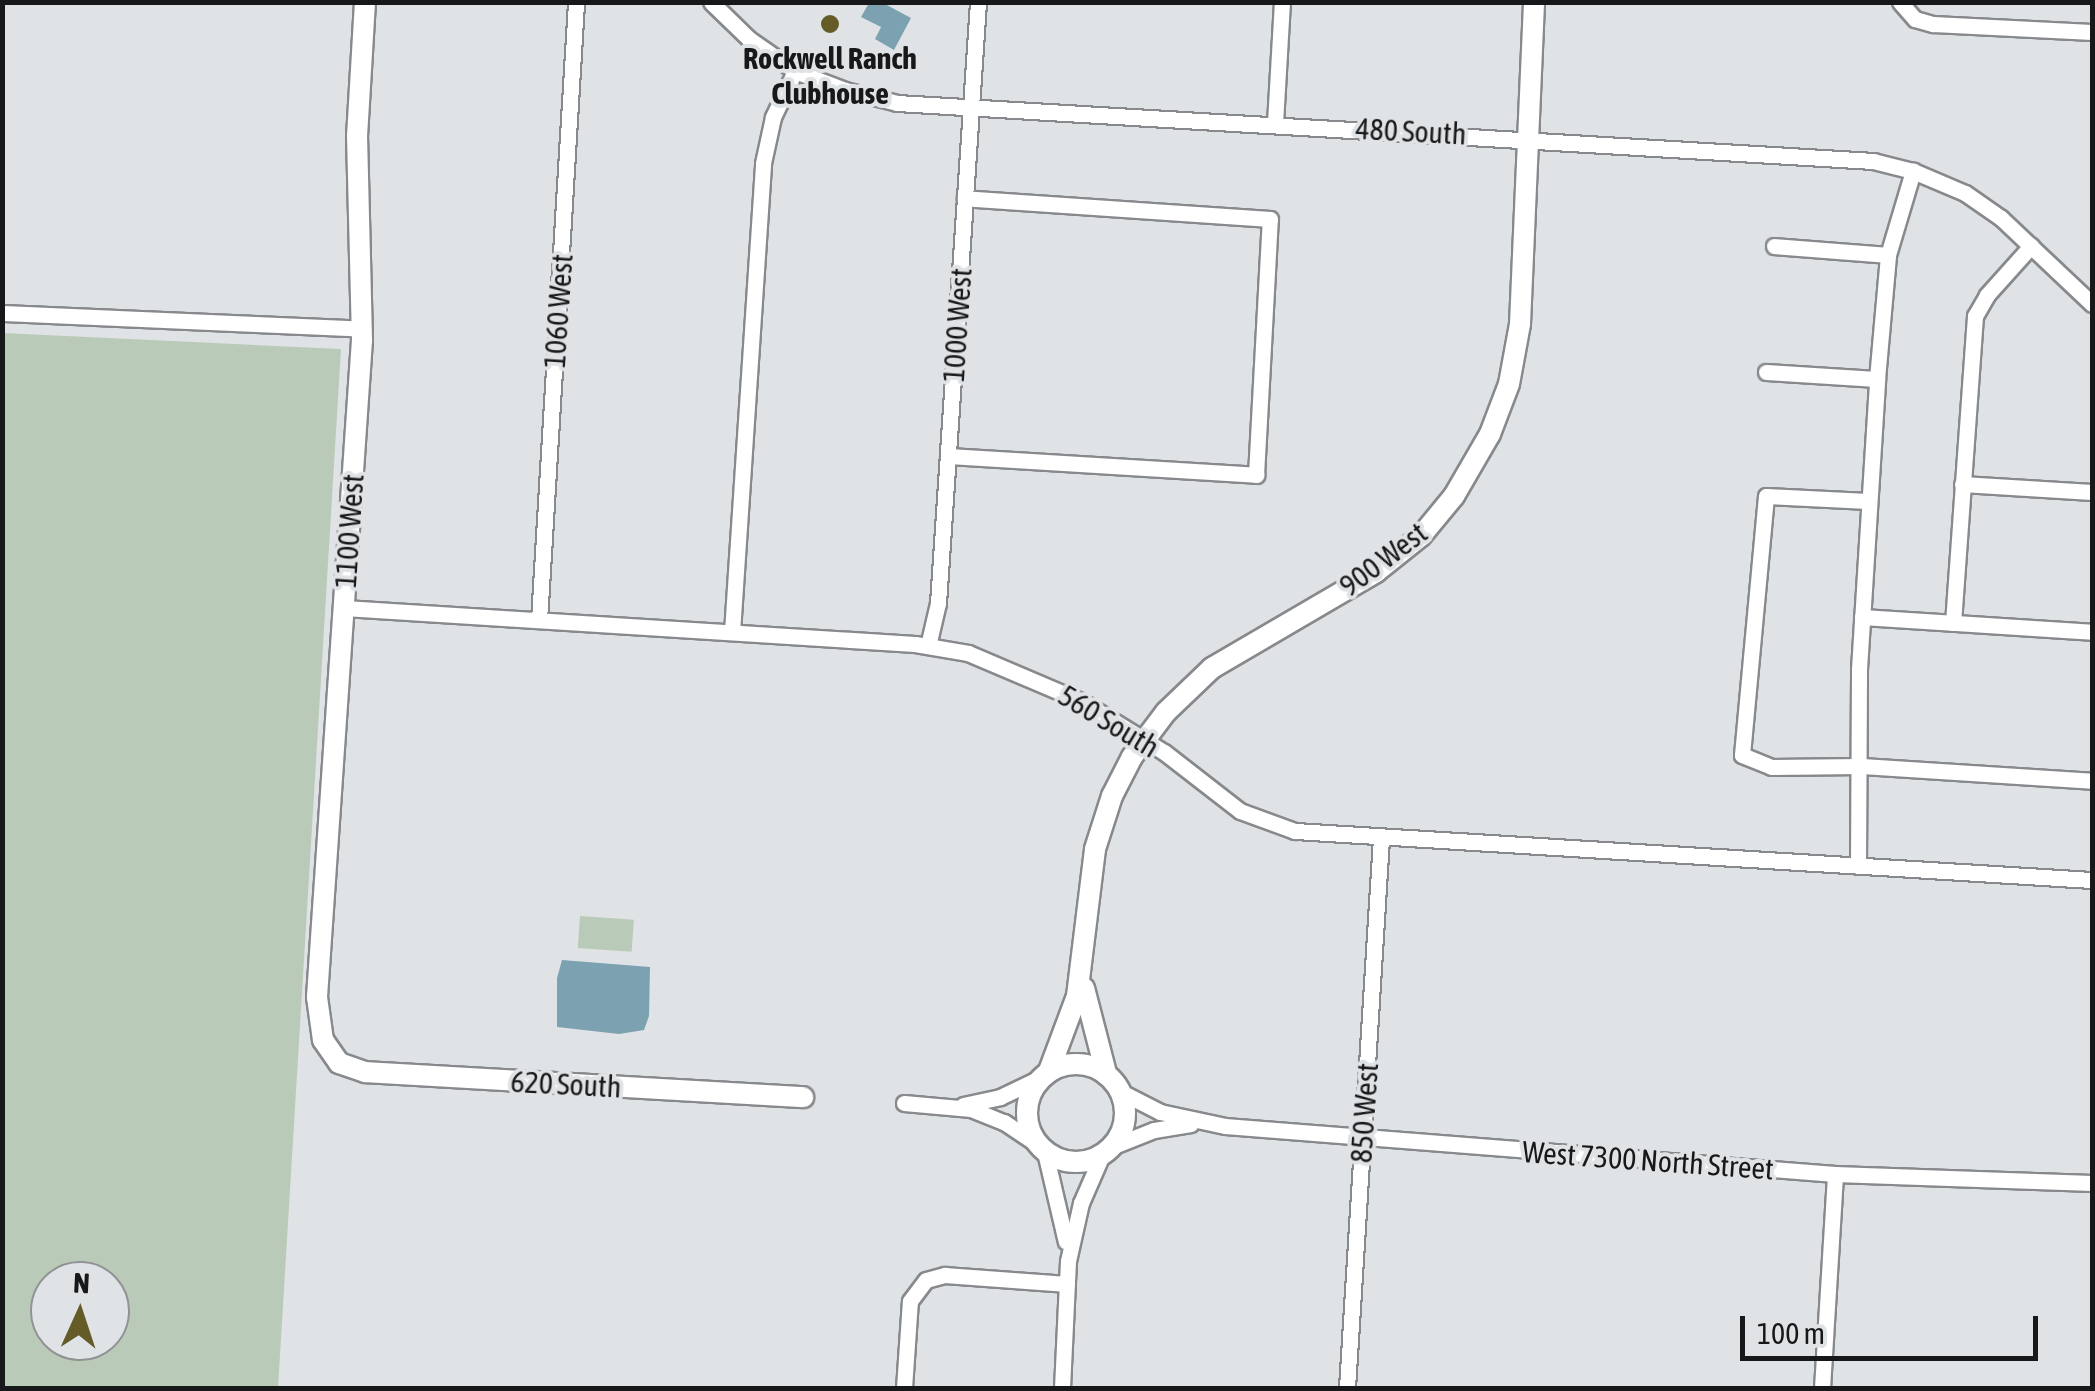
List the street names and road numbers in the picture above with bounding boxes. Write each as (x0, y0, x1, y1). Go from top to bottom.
street label: 480 South (1355, 110, 1467, 152)
street label: 1060 West (536, 253, 580, 369)
street label: 1000 West (935, 267, 979, 383)
street label: 1100 West (327, 473, 371, 589)
street label: 900 West (1332, 515, 1434, 603)
street label: 560 South (1052, 677, 1166, 765)
street label: 850 West (1343, 1062, 1385, 1164)
street label: 620 South (510, 1063, 622, 1105)
street label: West 7300 North Street (1521, 1133, 1775, 1187)

